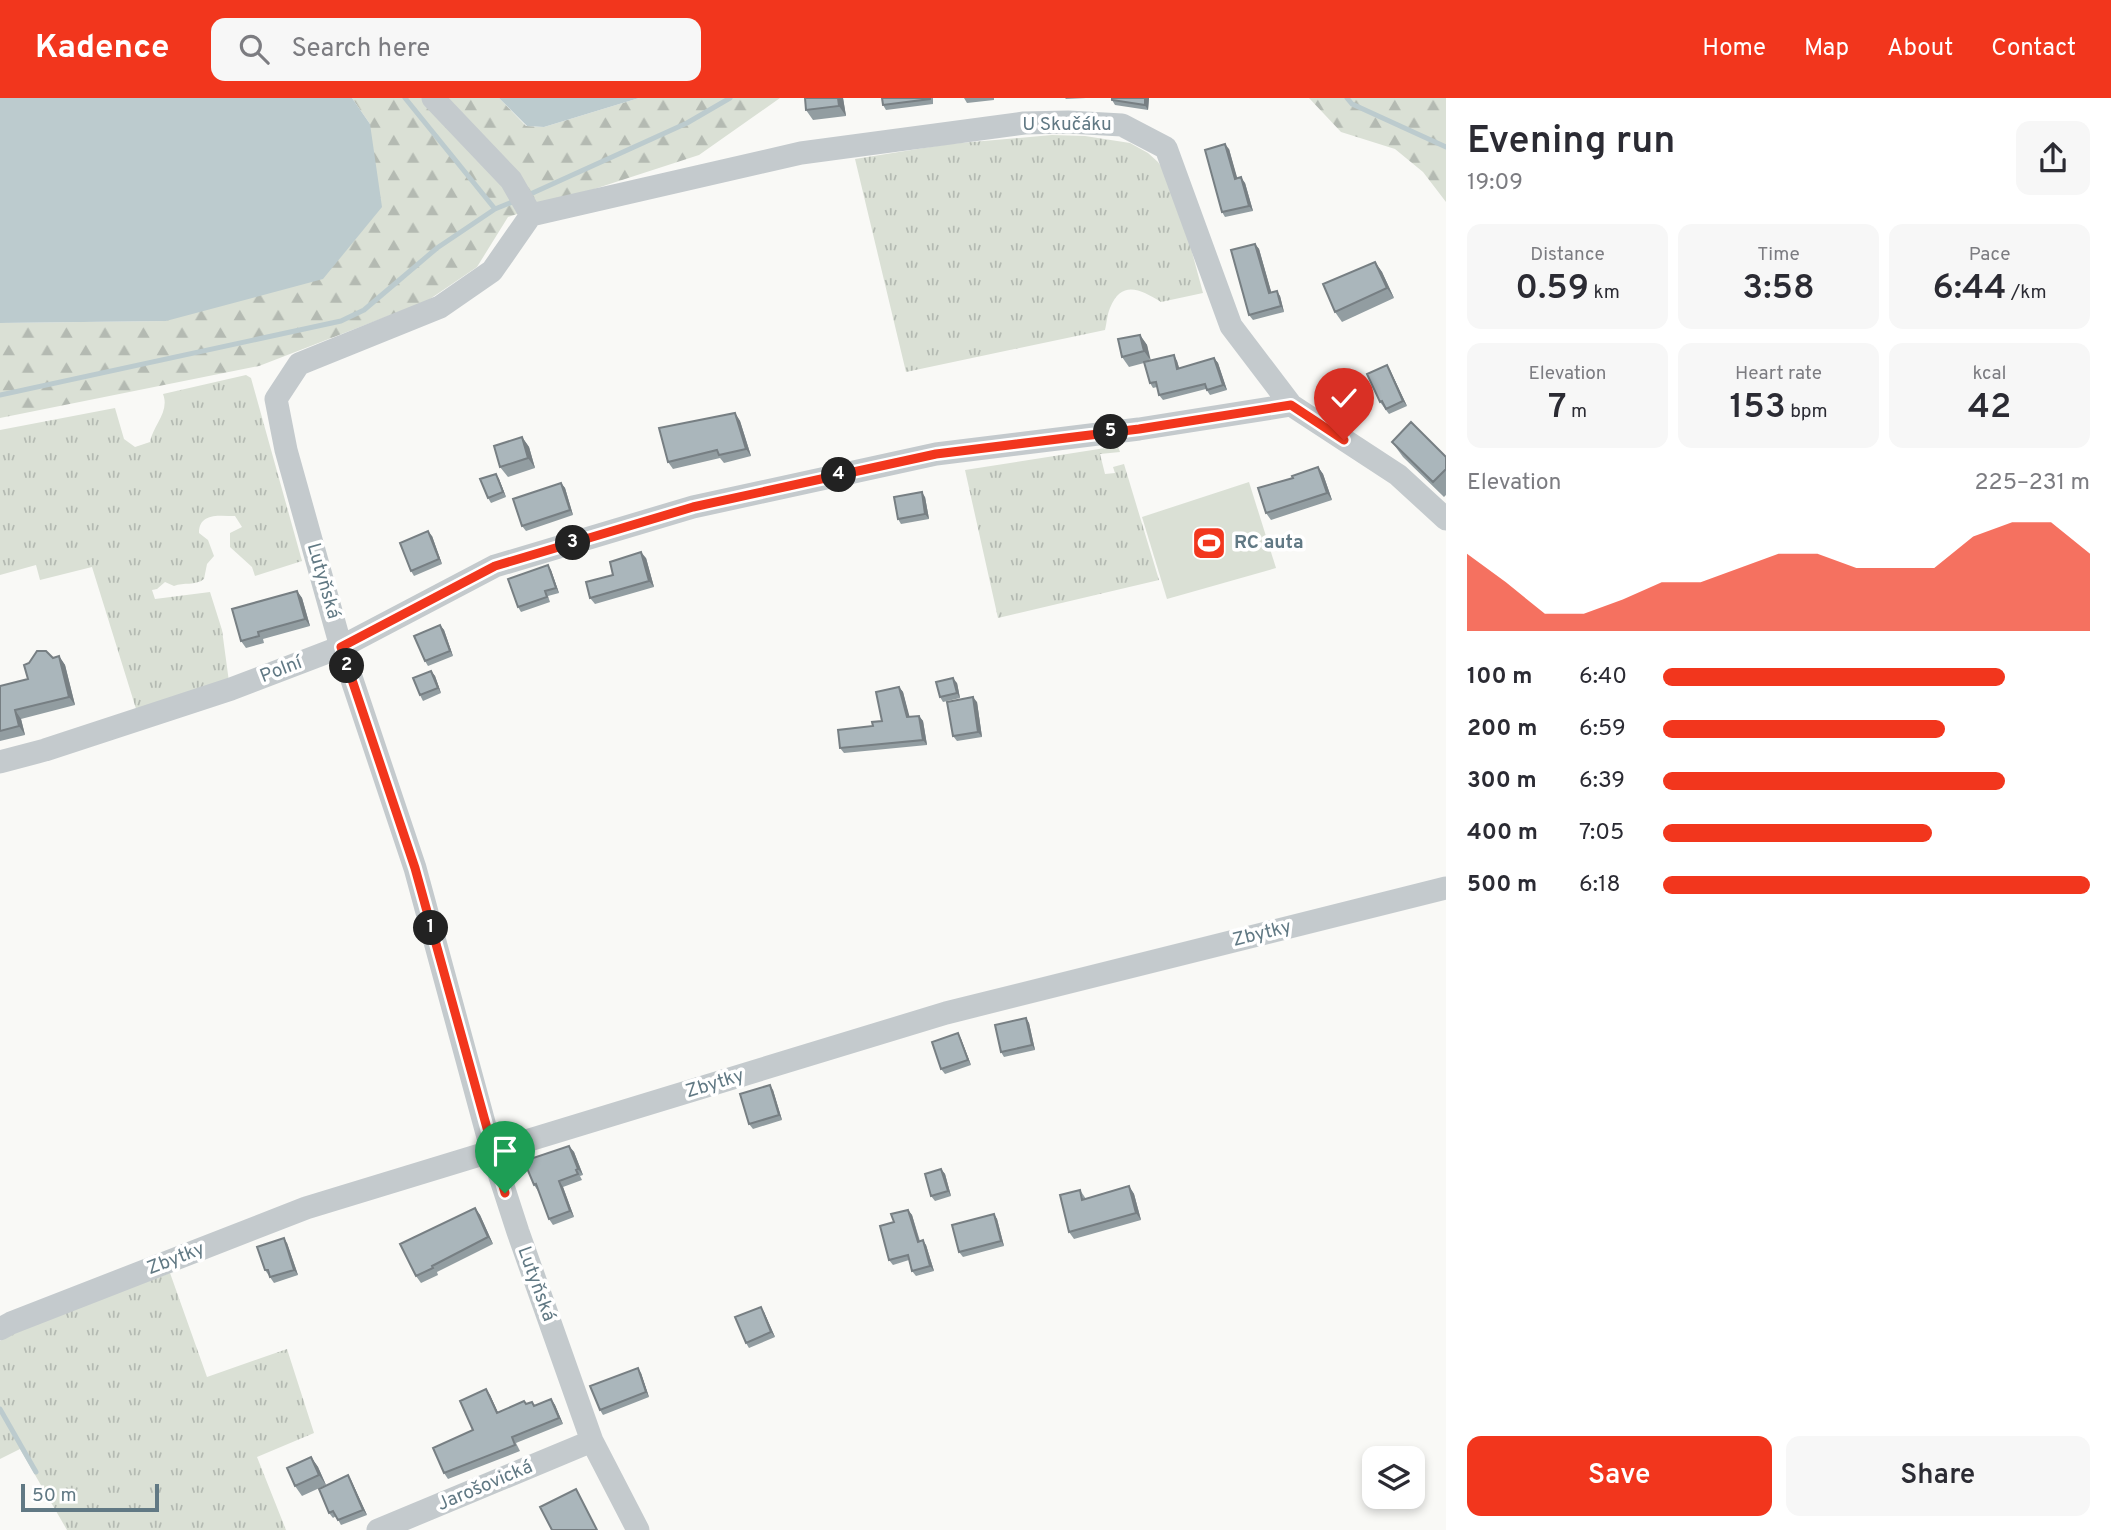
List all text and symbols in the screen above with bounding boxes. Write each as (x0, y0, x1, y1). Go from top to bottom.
search box (211, 18, 701, 81)
text: Kadence (35, 28, 169, 70)
icon: search (235, 30, 273, 68)
text: Search here (291, 33, 430, 66)
text: Home (1702, 34, 1766, 64)
text: Map (1804, 34, 1849, 64)
text: About (1887, 34, 1953, 64)
text: Contact (1991, 34, 2076, 64)
street label: U Skučáku (1022, 113, 1112, 137)
text: Evening run (1467, 118, 1675, 167)
button: share (2016, 121, 2090, 195)
text: 19:09 (1467, 169, 1523, 198)
text: Distance (1530, 243, 1605, 267)
text: Time (1757, 243, 1800, 267)
text: Pace (1969, 243, 2010, 267)
text: 0.59 (1515, 267, 1589, 311)
text: 3:58 (1742, 267, 1815, 311)
text: 6:44 (1933, 267, 2007, 311)
text: km (1589, 281, 1620, 305)
text: /km (2007, 281, 2046, 305)
text: Elevation (1528, 362, 1607, 386)
text: Heart rate (1735, 362, 1822, 386)
text: kcal (1973, 362, 2006, 386)
pin (1314, 368, 1374, 440)
icon: check (1325, 379, 1363, 417)
text: 7 (1548, 386, 1567, 430)
text: 153 (1730, 386, 1786, 430)
text: 42 (1968, 386, 2011, 430)
text: m (1567, 400, 1587, 424)
text: bpm (1786, 400, 1827, 424)
pin: 5 (1094, 414, 1128, 450)
text: 5 (1105, 419, 1116, 443)
pin: 4 (822, 458, 856, 492)
text: 4 (832, 462, 845, 486)
text: Elevation (1467, 469, 1562, 498)
text: 225–231 m (1974, 469, 2090, 498)
sports icon: RC auta (1190, 524, 1228, 562)
pin: 3 (556, 526, 590, 560)
text: 3 (567, 530, 578, 554)
place label: RC auta (1234, 531, 1303, 555)
street label: Lutyňská (301, 540, 345, 622)
pin: 2 (330, 648, 364, 684)
street label: Polní (257, 650, 307, 689)
text: 2 (341, 653, 352, 677)
text: 100 m (1467, 663, 1532, 692)
text: 6:40 (1579, 663, 1627, 692)
text: 200 m (1467, 715, 1537, 744)
text: 6:59 (1579, 715, 1626, 744)
text: 300 m (1467, 767, 1537, 796)
text: 6:39 (1579, 767, 1625, 796)
text: 400 m (1467, 819, 1538, 848)
text: 7:05 (1579, 819, 1624, 848)
text: 500 m (1467, 871, 1537, 900)
text: 6:18 (1579, 871, 1621, 900)
pin: 1 (414, 910, 448, 946)
text: 1 (427, 915, 434, 939)
street label: Zbytky (1230, 915, 1294, 953)
street label: Zbytky (683, 1064, 747, 1104)
pin (475, 1121, 535, 1193)
icon: arrive (486, 1132, 524, 1170)
street label: Zbytky (144, 1237, 208, 1281)
street label: Lutyňská (511, 1243, 561, 1325)
button: Save (1467, 1436, 1772, 1516)
button: Share (1786, 1436, 2090, 1516)
map controls (1362, 1446, 1425, 1509)
button: layers (1362, 1446, 1425, 1509)
street label: Jarošovická (434, 1455, 536, 1517)
scale bar (21, 1481, 159, 1513)
text: 50 m (32, 1484, 77, 1508)

